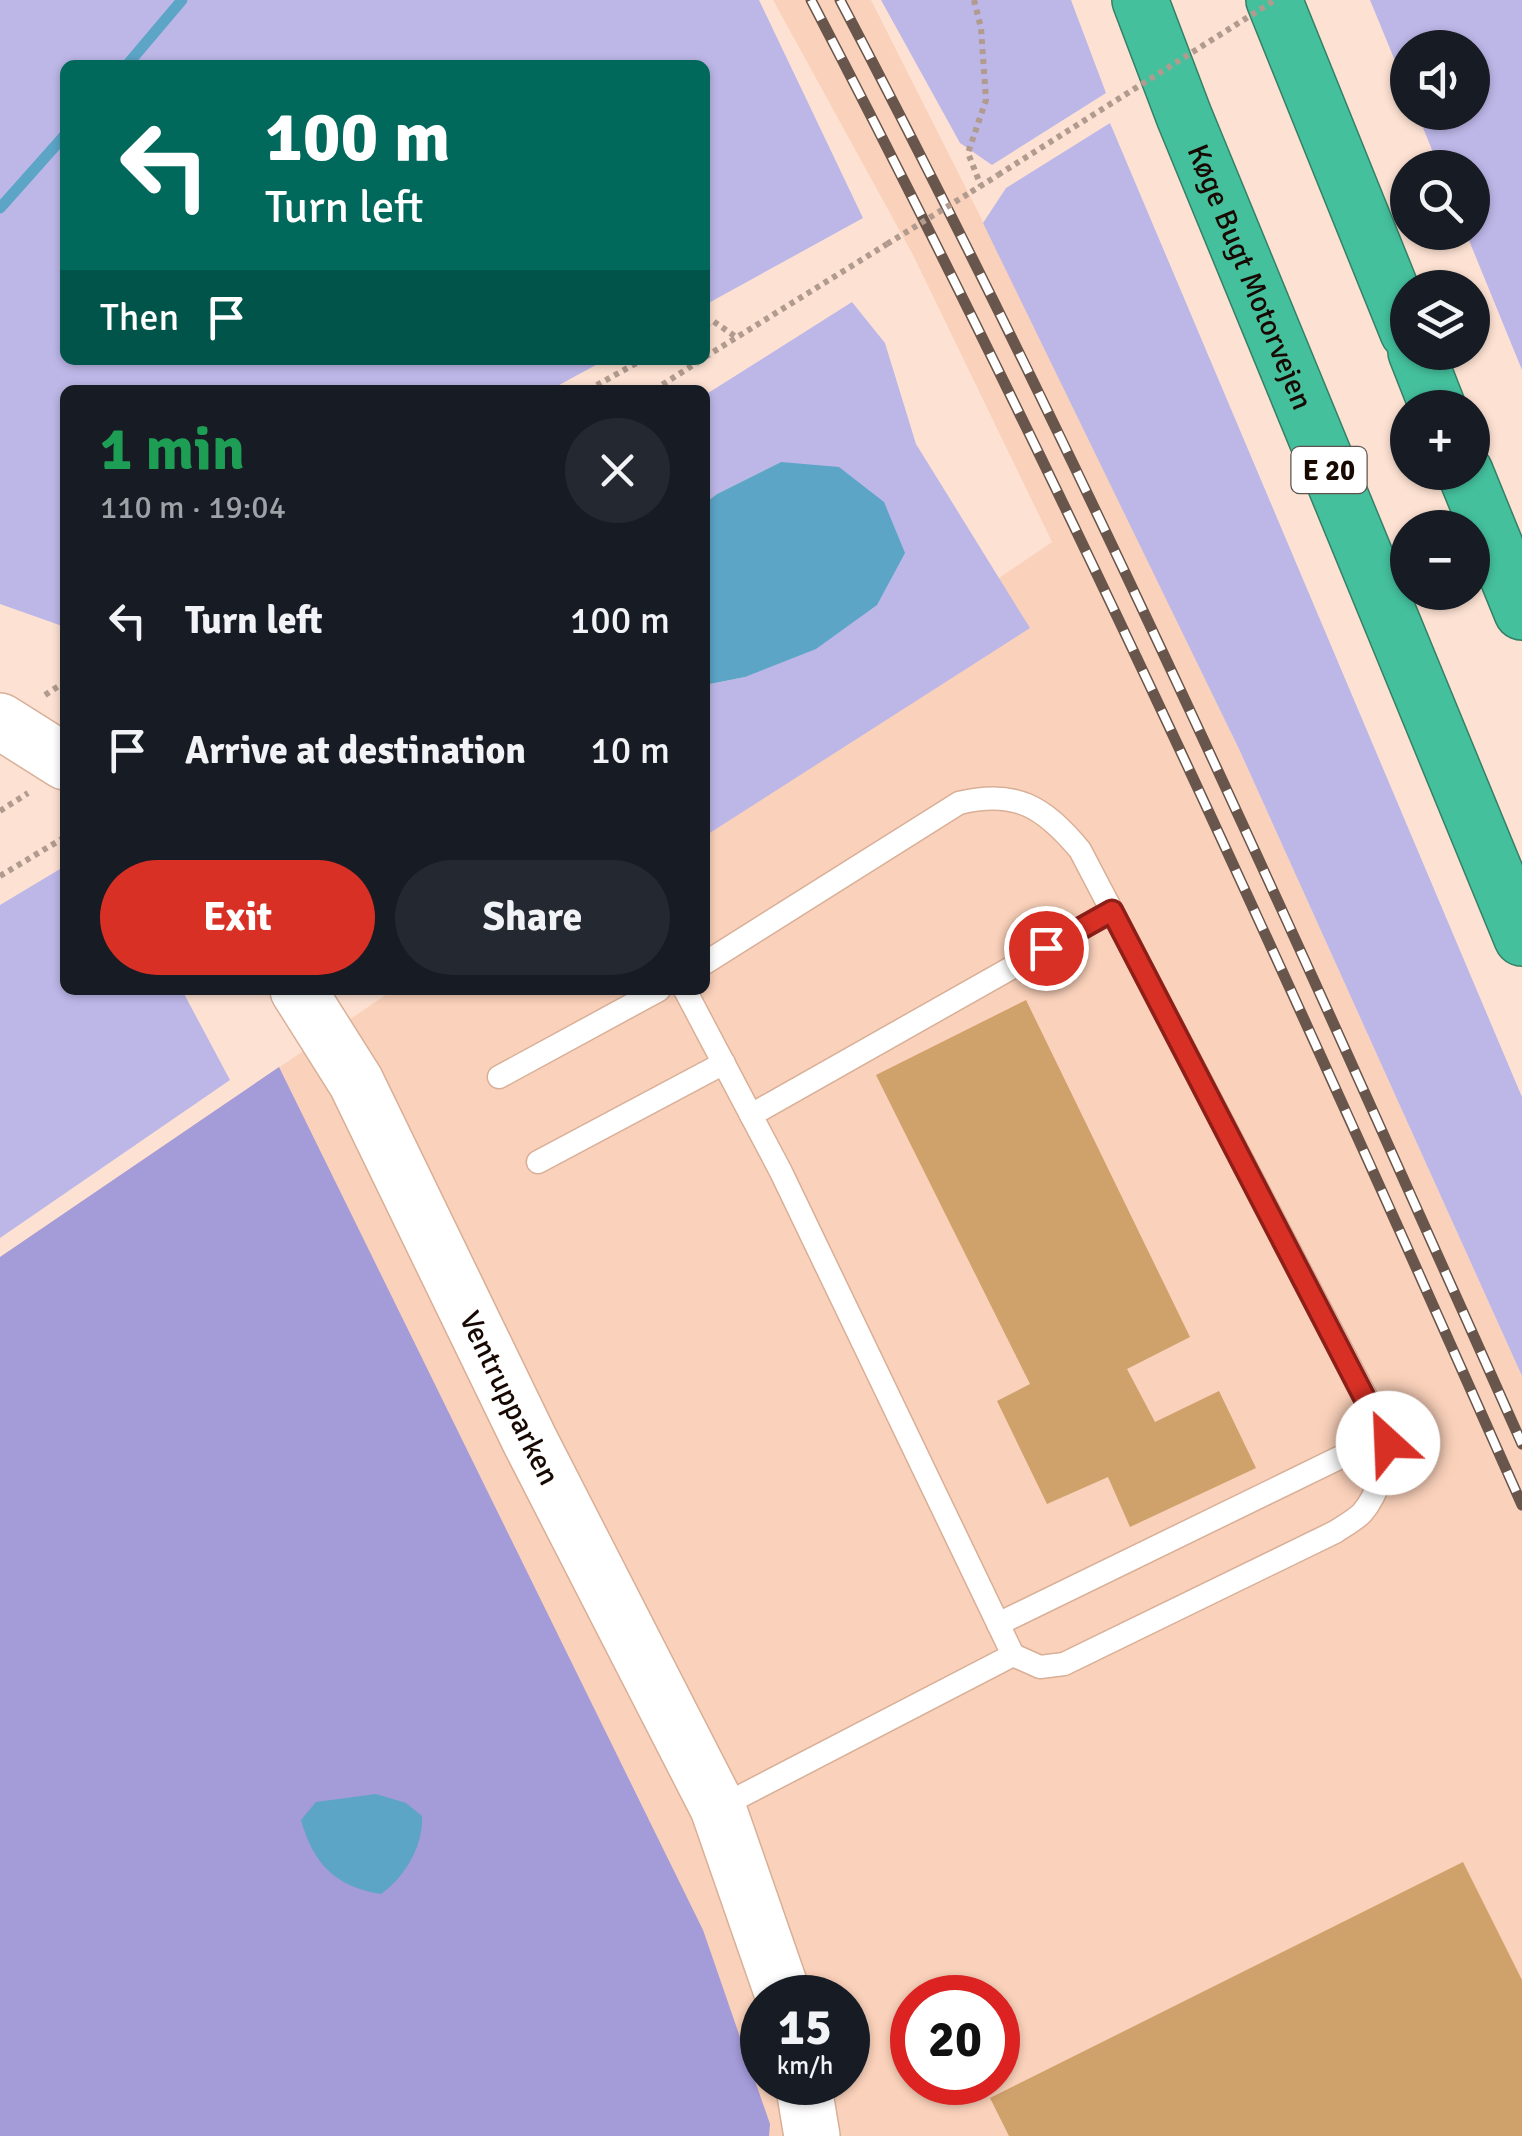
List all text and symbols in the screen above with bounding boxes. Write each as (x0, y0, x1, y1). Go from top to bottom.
map controls (1390, 30, 1490, 610)
button: sound (1390, 30, 1490, 130)
text: 100 m (265, 94, 450, 180)
icon: left (100, 100, 230, 230)
street label: Køge Bugt Motorvejen (1179, 139, 1321, 415)
button: search (1390, 150, 1490, 250)
text: Turn left (265, 180, 424, 235)
button: layers (1390, 270, 1490, 370)
icon: arrive (199, 290, 254, 345)
text: Then (100, 294, 179, 341)
button: + (1390, 390, 1490, 490)
text: 1 min (100, 413, 245, 487)
button: close (565, 418, 670, 523)
road number: E 20 (1292, 447, 1366, 493)
text: 110 m · 19:04 (100, 488, 286, 527)
button: − (1390, 510, 1490, 610)
icon: left (100, 593, 155, 648)
text: Turn left (185, 597, 323, 644)
text: 100 m (570, 597, 670, 644)
icon: arrive (100, 723, 155, 778)
text: Arrive at destination (185, 727, 526, 774)
text: 10 m (590, 727, 670, 774)
button: Exit (100, 860, 375, 975)
button: Share (395, 860, 670, 975)
pin (1004, 906, 1089, 991)
icon: arrive (1019, 921, 1074, 976)
street label: Ventrupparken (451, 1305, 567, 1491)
position arrow (1336, 1391, 1440, 1495)
speed limit sign: 20 (890, 1975, 1020, 2105)
text: 15 (778, 1997, 832, 2059)
text: km/h (777, 2050, 833, 2081)

